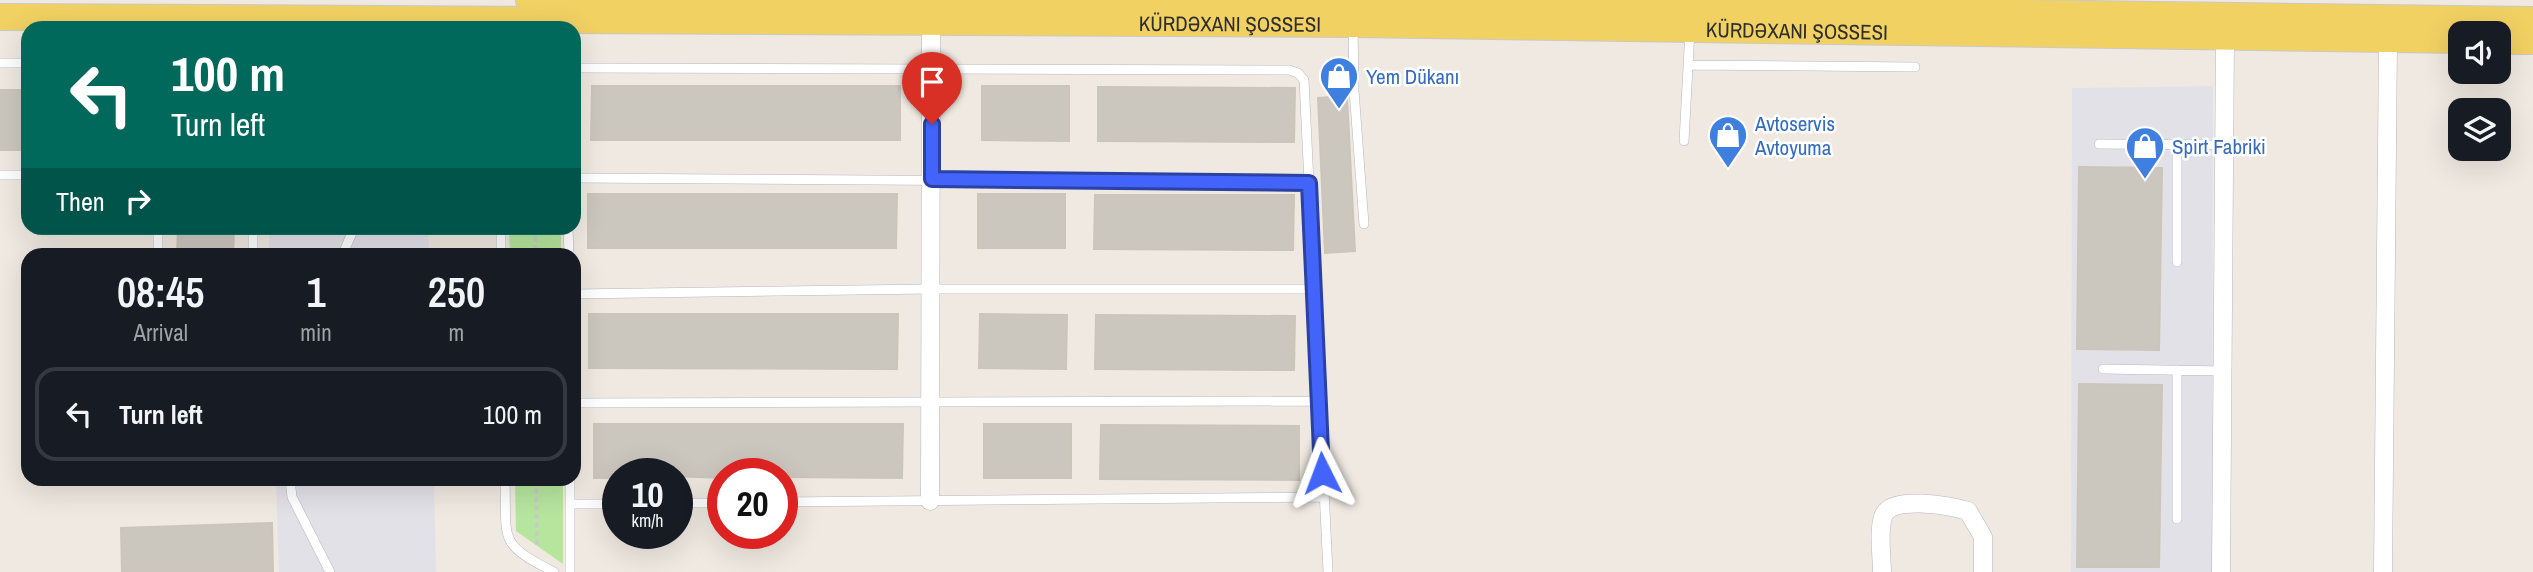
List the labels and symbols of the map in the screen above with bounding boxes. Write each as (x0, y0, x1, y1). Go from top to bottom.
street label: KÜRDƏXANI ŞOSSESI (1139, 8, 1321, 38)
street label: KÜRDƏXANI ŞOSSESI (1706, 15, 1888, 46)
pin (902, 52, 962, 124)
shop icon: Yem Dükanı (1318, 55, 1360, 110)
place label: Yem Dükanı (1366, 62, 1459, 91)
place label: Avtoservis Avtoyuma (1754, 109, 1835, 162)
shop icon: Avtoservis Avtoyuma (1707, 114, 1749, 169)
shop icon: Spirt Fabriki (2124, 125, 2166, 180)
place label: Spirt Fabriki (2172, 132, 2266, 161)
position arrow (1285, 436, 1359, 510)
speed limit sign: 20 (707, 458, 798, 549)

